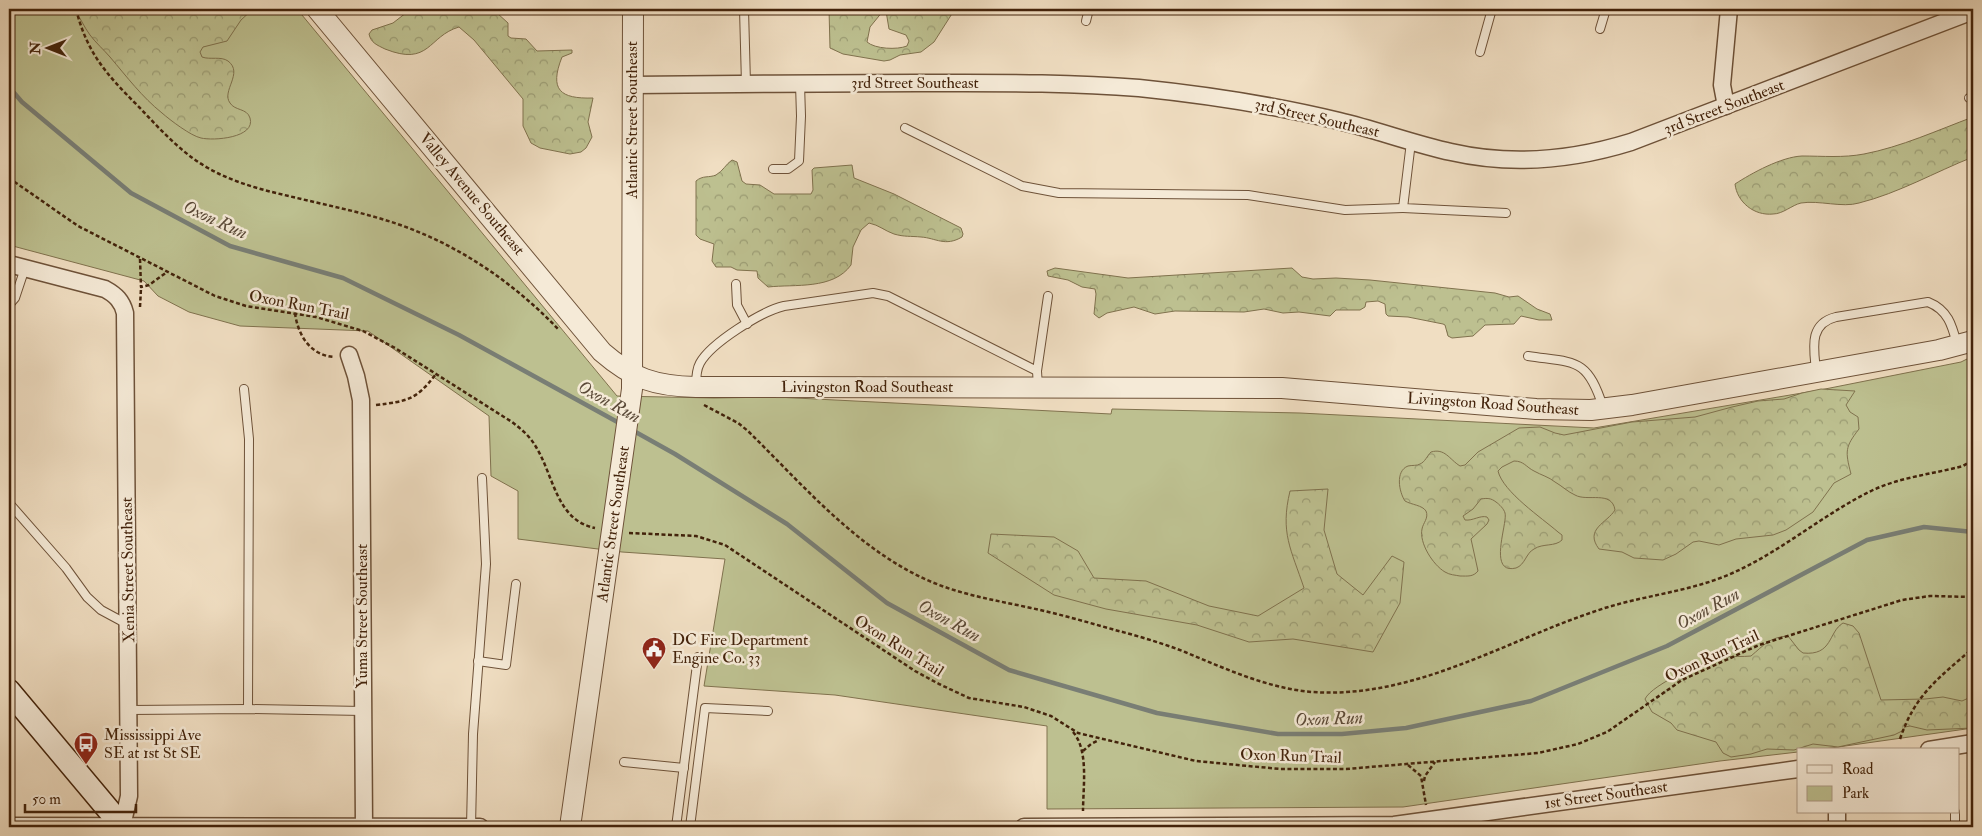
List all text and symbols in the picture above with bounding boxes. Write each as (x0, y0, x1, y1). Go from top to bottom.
north arrow (22, 22, 72, 72)
text: N (27, 41, 44, 55)
street label: Atlantic Street Southeast (622, 41, 642, 200)
street label: 3rd Street Southeast (851, 73, 979, 93)
street label: 3rd Street Southeast (1661, 75, 1787, 139)
street label: 3rd Street Southeast (1253, 94, 1381, 142)
street label: Valley Avenue Southeast (415, 129, 529, 259)
water label: Oxon Run (179, 195, 251, 245)
street label: Oxon Run Trail (247, 285, 351, 325)
water label: Oxon Run (574, 375, 644, 429)
street label: Livingston Road Southeast (781, 377, 953, 397)
street label: Livingston Road Southeast (1406, 388, 1580, 420)
street label: Atlantic Street Southeast (592, 445, 634, 604)
street label: Xenia Street Southeast (117, 497, 139, 643)
street label: Yuma Street Southeast (352, 544, 372, 688)
water label: Oxon Run (1672, 583, 1744, 635)
water label: Oxon Run (914, 594, 984, 648)
street label: Oxon Run Trail (851, 611, 947, 681)
street label: Oxon Run Trail (1662, 625, 1762, 687)
place label: DC Fire Department Engine Co. 33 (672, 630, 808, 668)
public building icon: DC Fire Department Engine Co. 33 (641, 636, 667, 670)
water label: Oxon Run (1294, 706, 1364, 732)
place label: Mississippi Ave SE at 1st St SE (104, 725, 201, 763)
bus stop icon: Mississippi Ave SE at 1st St SE (73, 731, 99, 765)
street label: Oxon Run Trail (1240, 744, 1342, 768)
legend (1797, 748, 1960, 814)
text: Road (1842, 760, 1874, 779)
street label: 1st Street Southeast (1543, 776, 1669, 814)
scale bar (25, 781, 136, 813)
text: Park (1842, 784, 1869, 803)
text: 50 m (32, 790, 61, 809)

